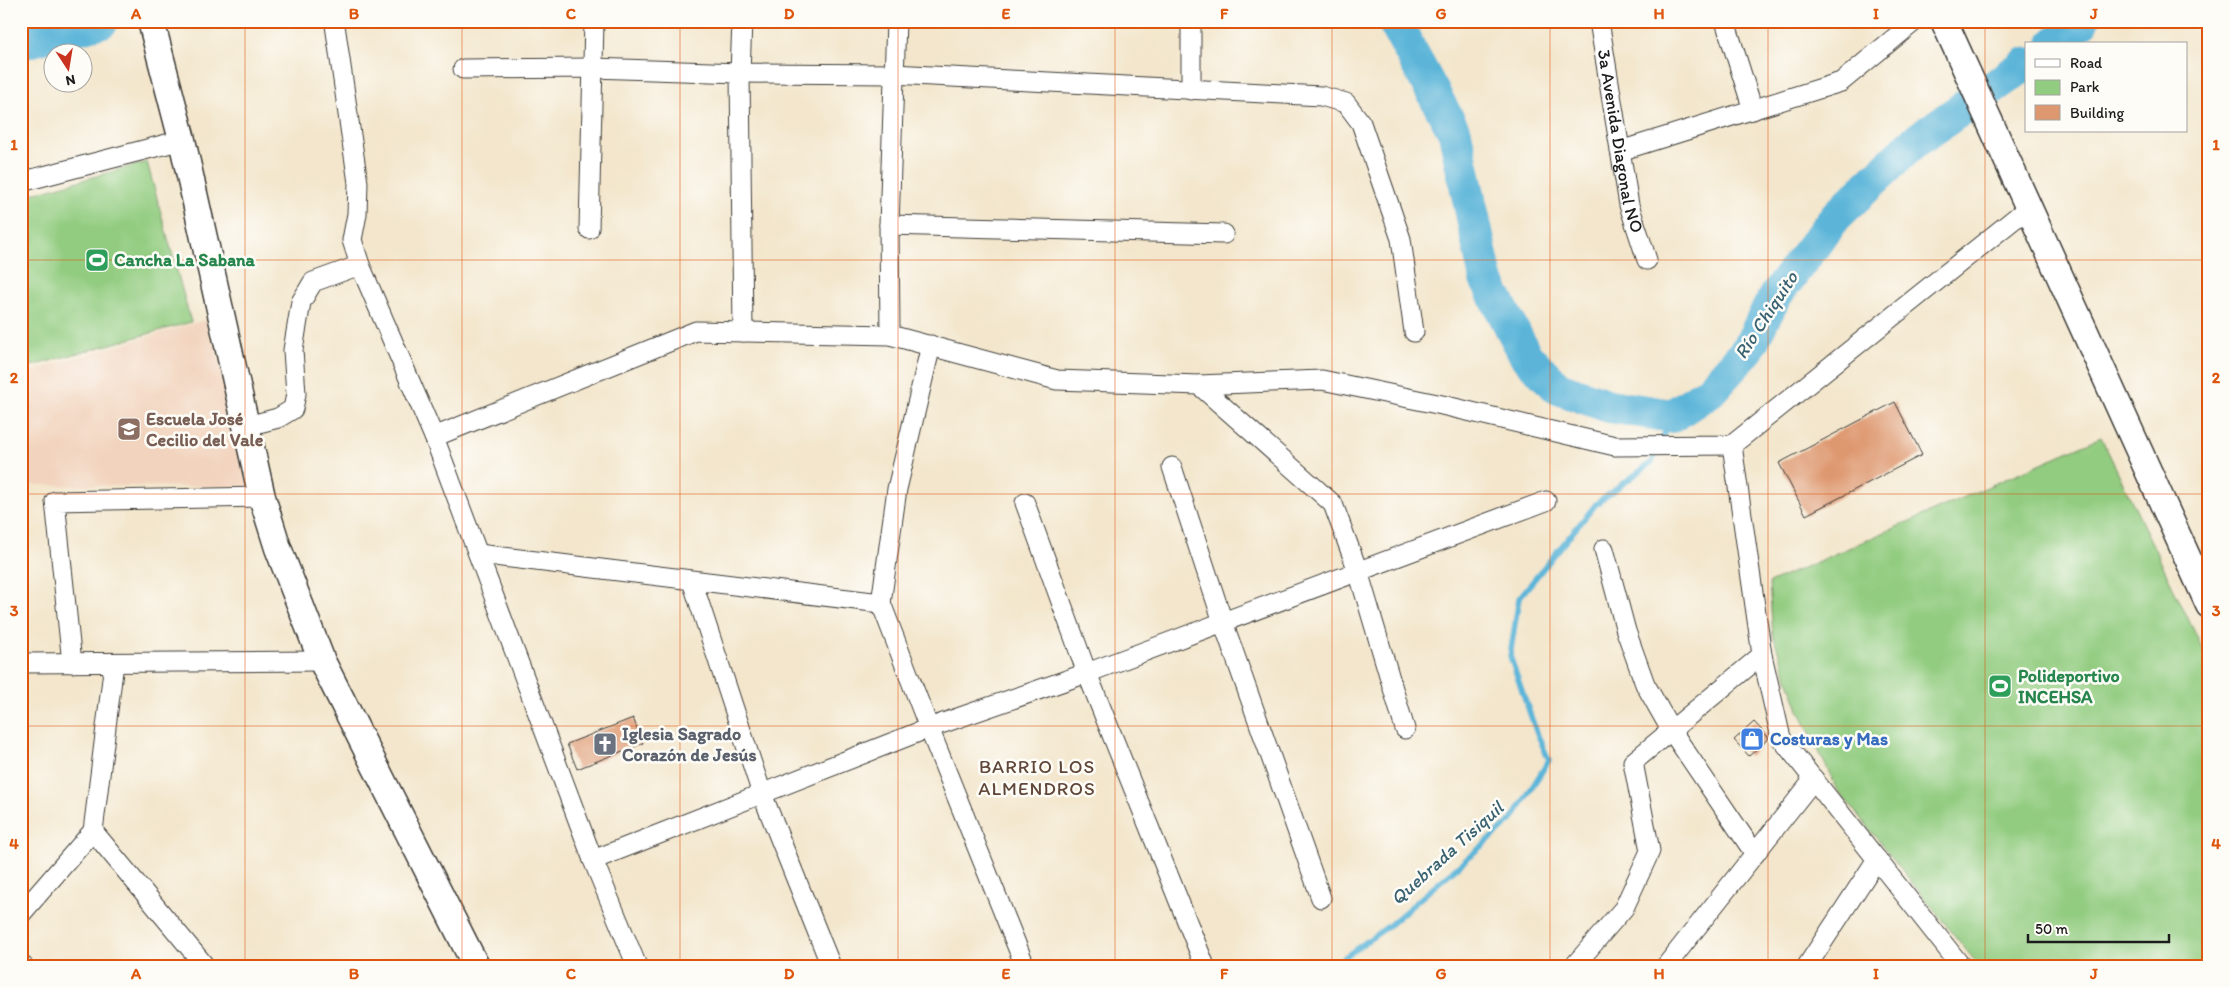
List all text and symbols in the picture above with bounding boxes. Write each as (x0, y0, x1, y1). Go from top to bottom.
text: A (130, 4, 142, 23)
text: B (349, 4, 360, 23)
text: C (566, 4, 577, 23)
text: D (784, 4, 795, 23)
text: E (1002, 4, 1011, 23)
text: F (1220, 4, 1229, 23)
text: G (1435, 4, 1447, 23)
text: H (1653, 4, 1665, 23)
text: I (1873, 4, 1879, 23)
text: J (2089, 4, 2098, 23)
north arrow (42, 42, 92, 92)
legend (2025, 42, 2188, 132)
street label: 3a Avenida Diagonal NO (1593, 48, 1648, 236)
text: Road (2070, 54, 2103, 72)
text: N (64, 71, 77, 90)
text: Park (2070, 78, 2100, 96)
text: Building (2070, 104, 2124, 122)
text: 1 (10, 135, 18, 154)
text: 1 (2212, 135, 2220, 154)
sports icon: Cancha La Sabana (84, 247, 110, 273)
place label: Cancha La Sabana (114, 249, 256, 271)
water label: Río Chiquito (1729, 266, 1803, 363)
text: 2 (10, 368, 19, 387)
text: 2 (2212, 368, 2221, 387)
place label: Escuela José Cecilio del Vale (146, 408, 264, 451)
school or university icon: Escuela José Cecilio del Vale (116, 416, 142, 442)
text: 3 (10, 601, 19, 620)
text: 3 (2212, 601, 2221, 620)
place label: Polideportivo INCEHSA (2018, 665, 2120, 708)
sports icon: Polideportivo INCEHSA (1987, 673, 2013, 699)
place label: Iglesia Sagrado Corazón de Jesús (622, 723, 757, 766)
shop icon: Costuras y Mas (1739, 726, 1765, 752)
place label: Costuras y Mas (1770, 728, 1888, 750)
church icon: Iglesia Sagrado Corazón de Jesús (592, 731, 618, 757)
district label: BARRIO LOS ALMENDROS (978, 755, 1096, 800)
water label: Quebrada Tisiquil (1386, 795, 1509, 910)
text: 4 (9, 834, 19, 853)
text: 4 (2211, 834, 2221, 853)
scale bar (2028, 912, 2169, 944)
text: 50 m (2035, 920, 2068, 938)
text: A (130, 964, 142, 983)
text: B (349, 964, 360, 983)
text: C (566, 964, 577, 983)
text: D (784, 964, 795, 983)
text: E (1002, 964, 1011, 983)
text: F (1220, 964, 1229, 983)
text: G (1435, 964, 1447, 983)
text: H (1653, 964, 1665, 983)
text: I (1873, 964, 1879, 983)
text: J (2089, 964, 2098, 983)

